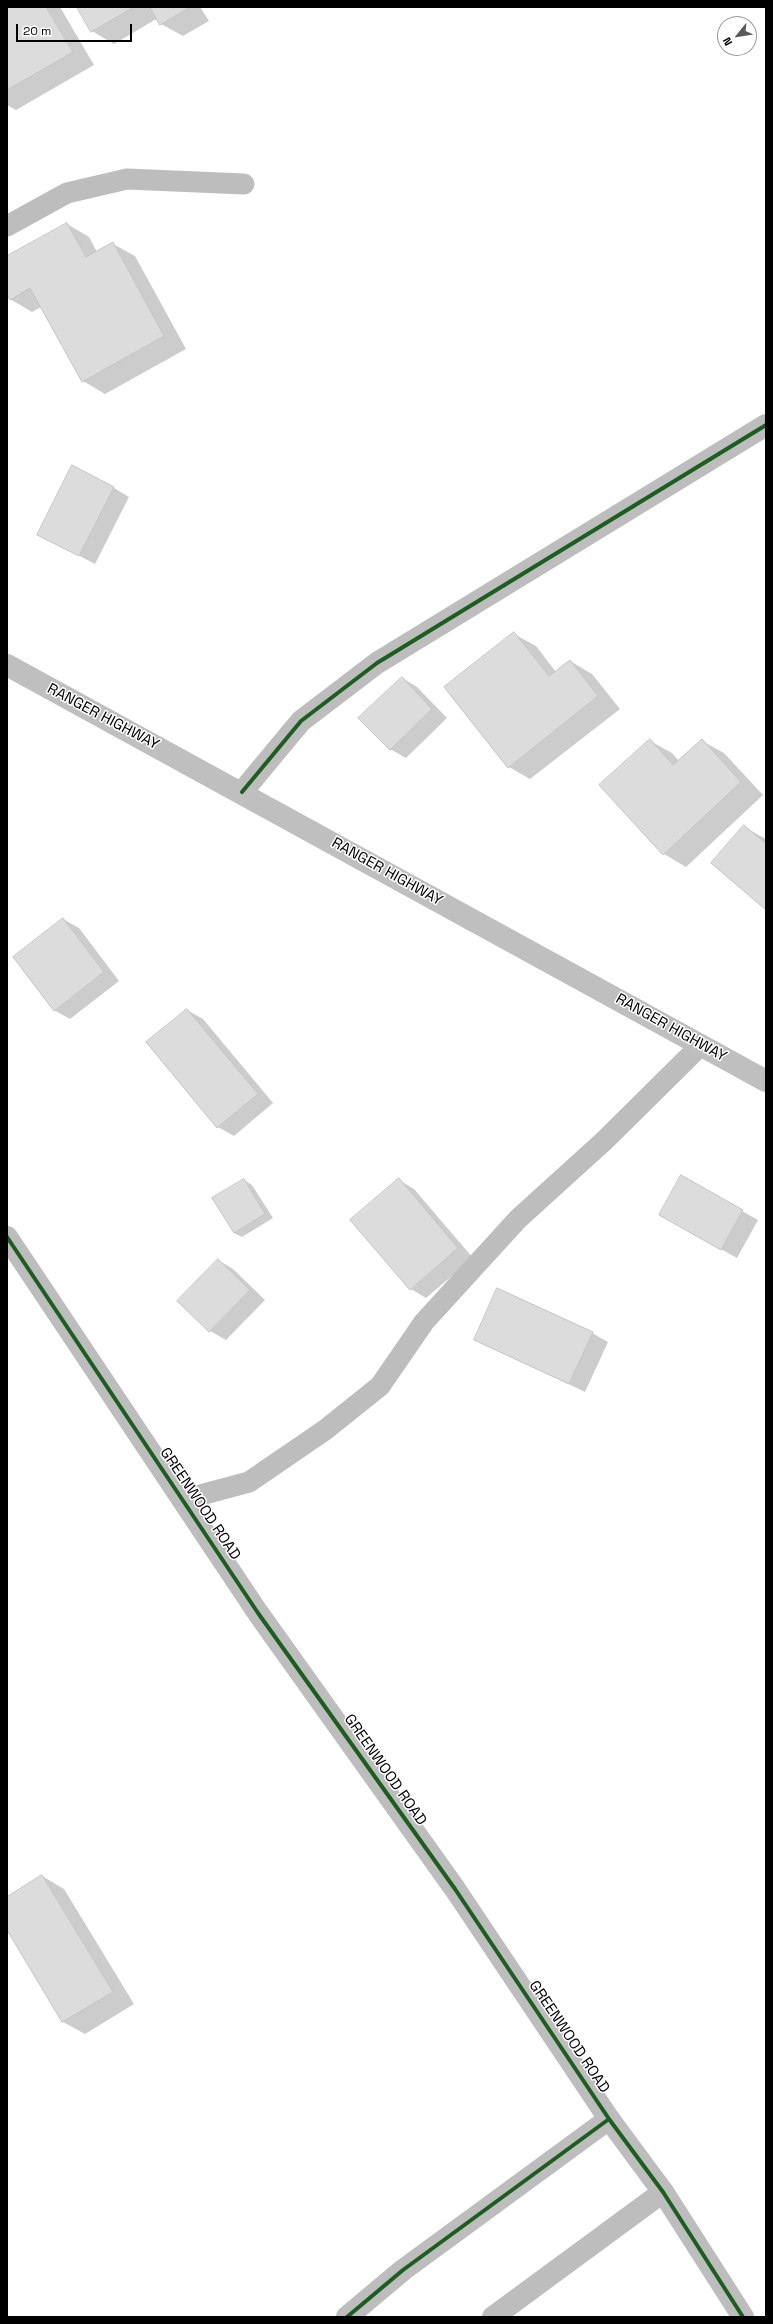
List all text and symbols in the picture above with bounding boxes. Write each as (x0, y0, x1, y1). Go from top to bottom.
scale bar (18, 16, 134, 42)
north arrow (717, 16, 757, 56)
text: 20 m (23, 23, 51, 39)
text: N (720, 35, 735, 48)
street label: RANGER HIGHWAY (44, 680, 162, 754)
street label: RANGER HIGHWAY (328, 834, 446, 910)
street label: RANGER HIGHWAY (612, 990, 730, 1066)
street label: GREENWOOD ROAD (156, 1444, 244, 1564)
street label: GREENWOOD ROAD (340, 1711, 430, 1829)
street label: GREENWOOD ROAD (525, 1977, 613, 2097)

